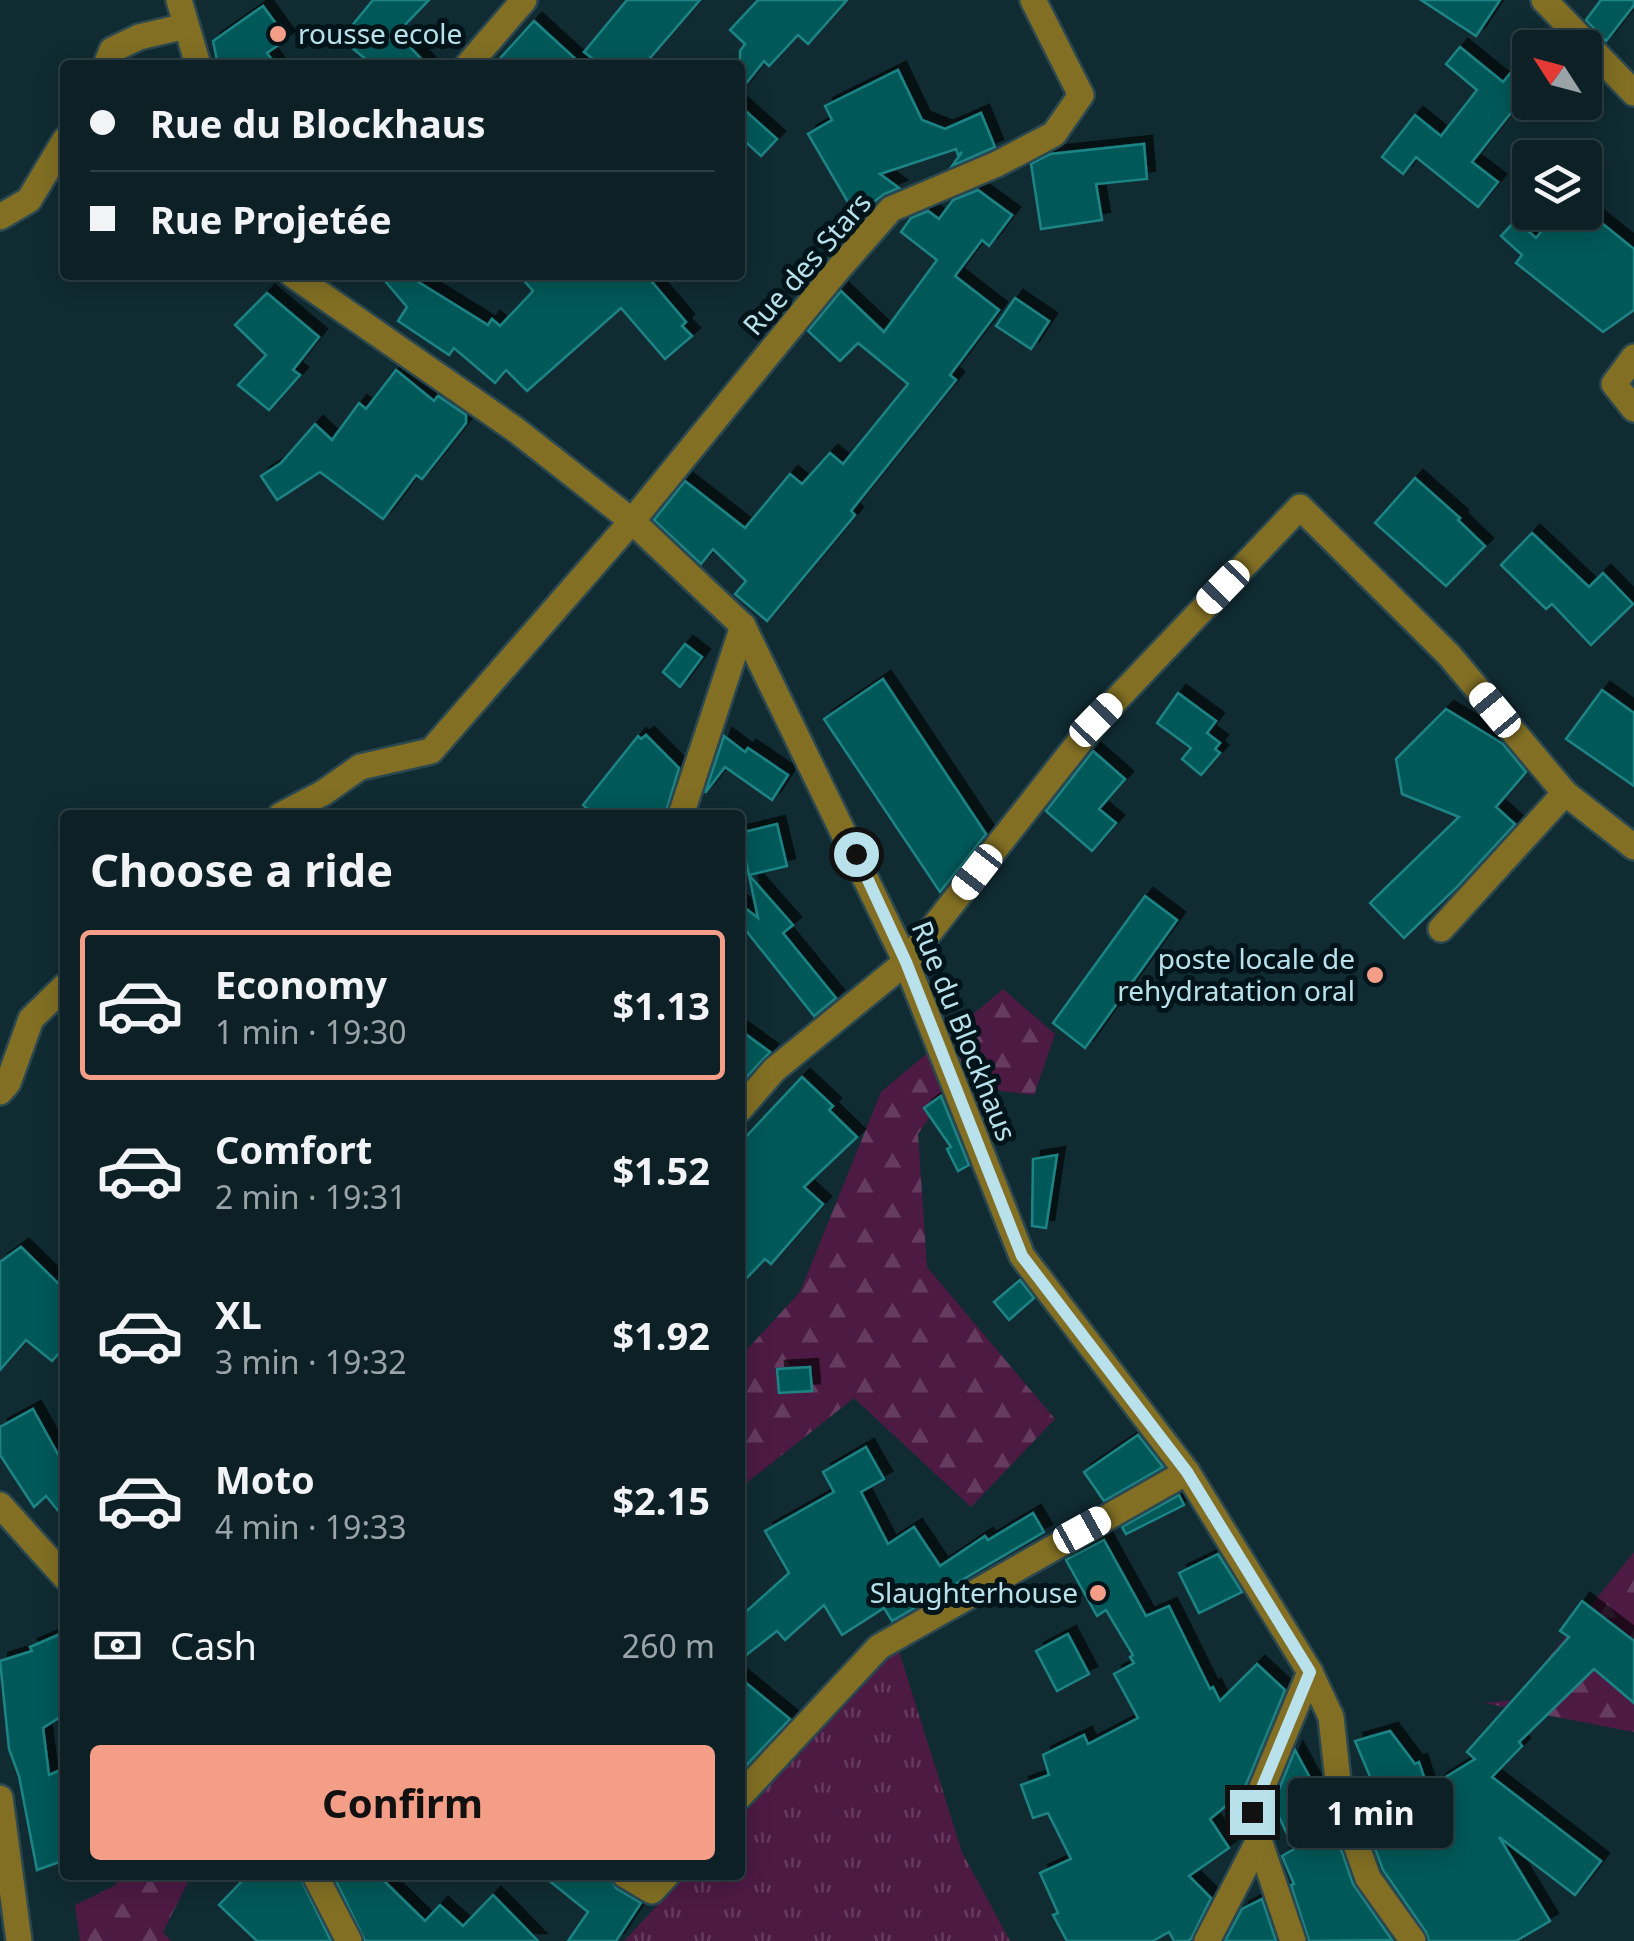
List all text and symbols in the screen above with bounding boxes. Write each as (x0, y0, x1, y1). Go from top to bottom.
place label: rousse ecole (298, 14, 462, 52)
marker: rousse ecole (267, 23, 289, 45)
north arrow (1512, 30, 1602, 120)
map controls (1512, 30, 1602, 230)
text: Rue du Blockhaus (150, 97, 486, 149)
button: layers (1512, 140, 1602, 230)
street label: Rue des Stars (734, 184, 879, 343)
text: Rue Projetée (150, 193, 392, 245)
car (1191, 555, 1255, 619)
car (1464, 677, 1526, 743)
car (1064, 688, 1128, 752)
route start (834, 832, 879, 877)
text: Choose a ride (90, 839, 393, 900)
car (947, 839, 1007, 905)
street label: Rue du Blockhaus (903, 915, 1026, 1146)
place label: poste locale de rehydratation oral (1117, 939, 1355, 1009)
text: Economy (215, 958, 387, 1010)
icon: car (95, 960, 185, 1050)
marker: poste locale de rehydratation oral (1364, 964, 1386, 986)
text: $1.13 (612, 979, 710, 1031)
text: 1 min · 19:30 (215, 1010, 407, 1053)
text: Comfort (215, 1123, 372, 1175)
icon: car (95, 1125, 185, 1215)
text: $1.52 (612, 1144, 710, 1196)
text: 2 min · 19:31 (215, 1175, 407, 1218)
text: XL (215, 1288, 262, 1340)
icon: car (95, 1290, 185, 1380)
text: $1.92 (612, 1309, 710, 1361)
text: 3 min · 19:32 (215, 1340, 407, 1383)
text: Moto (215, 1453, 315, 1505)
icon: car (95, 1455, 185, 1545)
text: $2.15 (612, 1474, 710, 1526)
car (1048, 1502, 1116, 1558)
text: 4 min · 19:33 (215, 1505, 407, 1548)
place label: Slaughterhouse (870, 1573, 1078, 1611)
marker: Slaughterhouse (1087, 1582, 1109, 1604)
icon: cash (90, 1618, 145, 1673)
text: Cash (170, 1619, 257, 1671)
text: 260 m (622, 1624, 715, 1667)
button: Confirm (90, 1745, 715, 1860)
callout: 1 min (1287, 1777, 1452, 1847)
route end (1230, 1790, 1275, 1835)
text: 1 min (1326, 1791, 1415, 1834)

